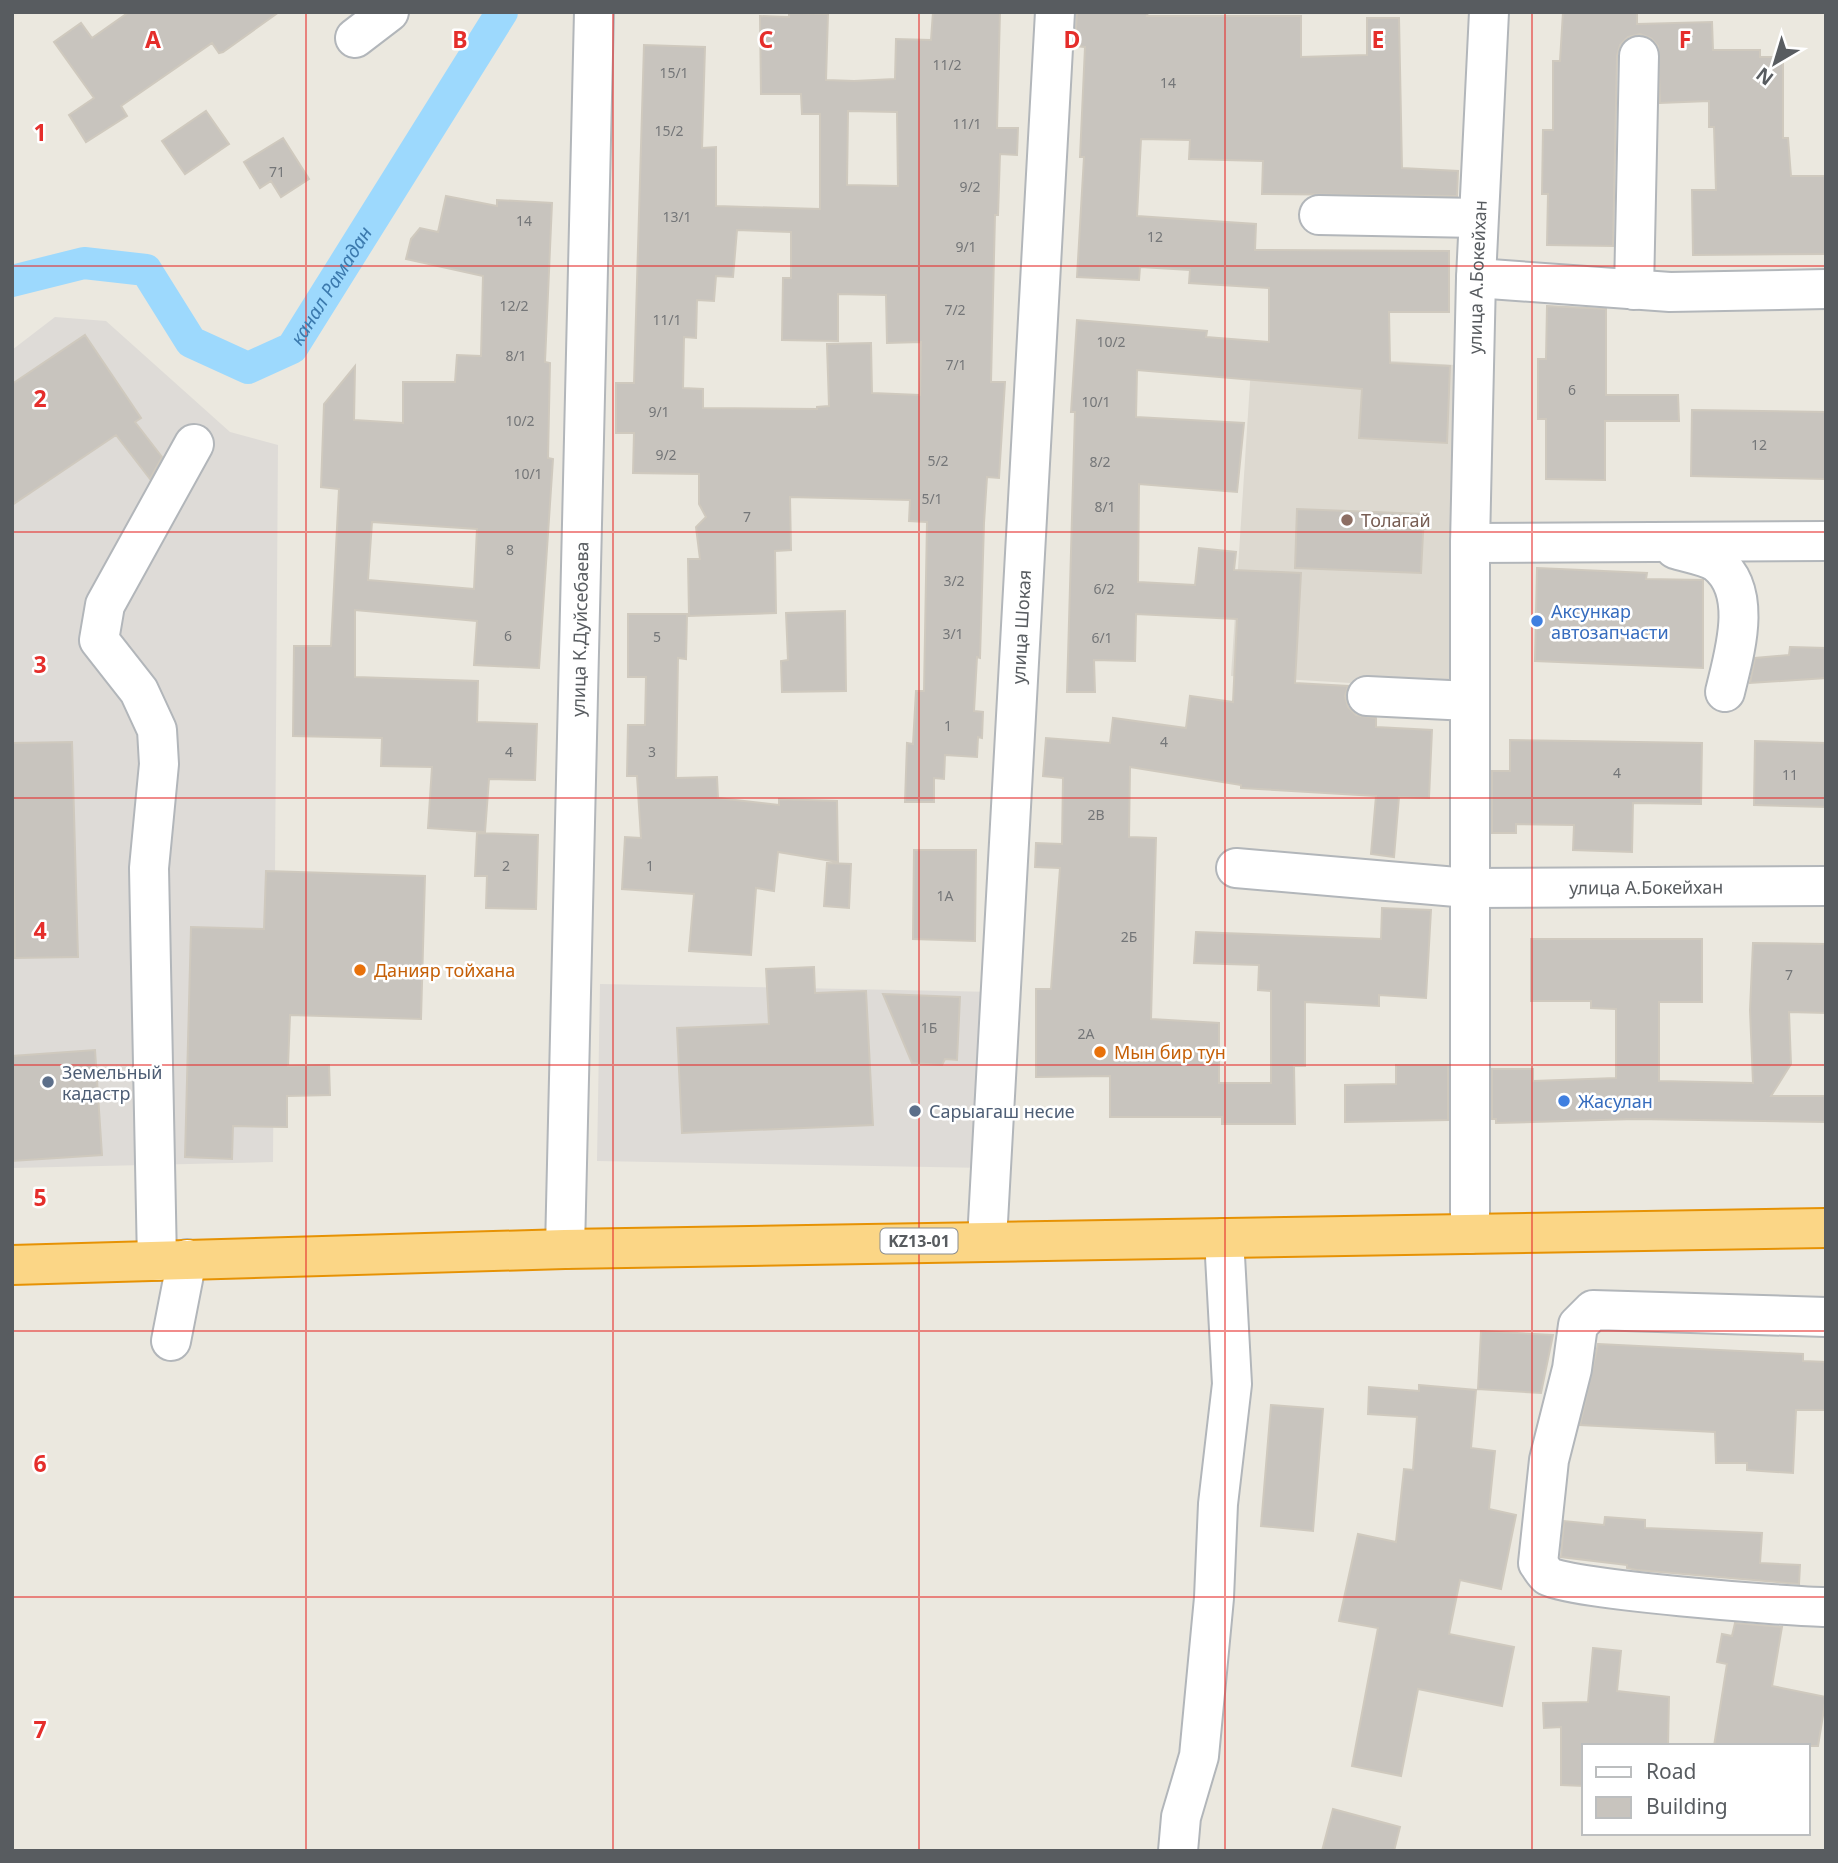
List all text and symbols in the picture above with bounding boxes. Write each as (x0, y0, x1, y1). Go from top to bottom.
text: A (145, 23, 161, 55)
text: B (452, 23, 468, 55)
text: C (759, 23, 774, 55)
text: D (1064, 23, 1080, 55)
text: E (1372, 23, 1384, 55)
text: F (1679, 23, 1691, 55)
north arrow (1740, 28, 1810, 98)
house number: 11/2 (932, 55, 962, 74)
text: N (1750, 61, 1779, 91)
house number: 15/1 (659, 63, 689, 82)
house number: 14 (1160, 73, 1176, 92)
house number: 11/1 (952, 114, 982, 133)
text: 1 (33, 116, 47, 148)
house number: 15/2 (654, 121, 684, 140)
house number: 71 (269, 162, 285, 181)
house number: 9/2 (959, 177, 981, 196)
street label: улица А.Бокейхан (1462, 200, 1492, 354)
house number: 13/1 (662, 207, 692, 226)
house number: 14 (516, 211, 532, 230)
water label: канал Рамадан (284, 221, 378, 350)
house number: 12 (1147, 227, 1163, 246)
house number: 9/1 (955, 237, 977, 256)
house number: 12/2 (499, 296, 529, 315)
house number: 7/2 (944, 300, 966, 319)
house number: 11/1 (652, 310, 682, 329)
house number: 10/2 (1096, 332, 1126, 351)
house number: 8/1 (505, 346, 527, 365)
house number: 7/1 (945, 355, 967, 374)
house number: 6 (1568, 380, 1576, 399)
text: 2 (33, 382, 47, 414)
house number: 10/1 (1081, 392, 1111, 411)
house number: 9/1 (648, 402, 670, 421)
house number: 10/2 (505, 411, 535, 430)
house number: 12 (1751, 435, 1767, 454)
house number: 9/2 (655, 445, 677, 464)
house number: 5/2 (927, 451, 949, 470)
house number: 8/2 (1089, 452, 1111, 471)
house number: 10/1 (513, 464, 543, 483)
house number: 5/1 (921, 489, 943, 508)
house number: 8/1 (1094, 497, 1116, 516)
house number: 7 (743, 507, 751, 526)
place label: Толагай (1361, 508, 1431, 532)
marker: Толагай (1339, 512, 1355, 528)
house number: 8 (506, 540, 514, 559)
street label: улица К.Дуйсебаева (565, 541, 594, 717)
street label: улица Шокая (1006, 569, 1036, 685)
house number: 3/2 (943, 571, 965, 590)
house number: 6/2 (1093, 579, 1115, 598)
place label: Аксункар автозапчасти (1551, 599, 1669, 644)
marker: Аксункар автозапчасти (1529, 613, 1545, 629)
house number: 3/1 (942, 624, 964, 643)
house number: 6 (504, 626, 512, 645)
house number: 5 (653, 627, 661, 646)
house number: 6/1 (1091, 628, 1113, 647)
text: 3 (33, 648, 47, 680)
house number: 1 (944, 716, 952, 735)
house number: 4 (1160, 732, 1168, 751)
house number: 4 (505, 742, 513, 761)
house number: 3 (648, 742, 656, 761)
house number: 4 (1613, 763, 1621, 782)
house number: 11 (1782, 765, 1798, 784)
house number: 2В (1087, 805, 1105, 824)
house number: 2 (502, 856, 510, 875)
house number: 1 (646, 856, 654, 875)
street label: улица А.Бокейхан (1569, 875, 1723, 899)
house number: 1А (937, 886, 954, 905)
text: 4 (33, 914, 47, 946)
house number: 2Б (1121, 927, 1137, 946)
place label: Данияр тойхана (374, 958, 515, 982)
marker: Данияр тойхана (352, 962, 368, 978)
house number: 7 (1785, 965, 1793, 984)
house number: 1Б (921, 1018, 937, 1037)
house number: 2А (1078, 1024, 1095, 1043)
place label: Мын бир тун (1114, 1040, 1226, 1064)
marker: Мын бир тун (1092, 1044, 1108, 1060)
place label: Земельный кадастр (62, 1060, 162, 1105)
marker: Земельный кадастр (40, 1074, 56, 1090)
place label: Жасулан (1578, 1089, 1653, 1113)
marker: Жасулан (1556, 1093, 1572, 1109)
place label: Сарыагаш несие (929, 1099, 1075, 1123)
marker: Сарыагаш несие (907, 1103, 923, 1119)
text: 5 (33, 1181, 47, 1213)
road number: KZ13-01 (880, 1228, 958, 1254)
text: 6 (33, 1447, 47, 1479)
text: 7 (33, 1713, 47, 1745)
legend (1582, 1744, 1810, 1835)
text: Road (1646, 1757, 1696, 1785)
text: Building (1646, 1792, 1728, 1820)

